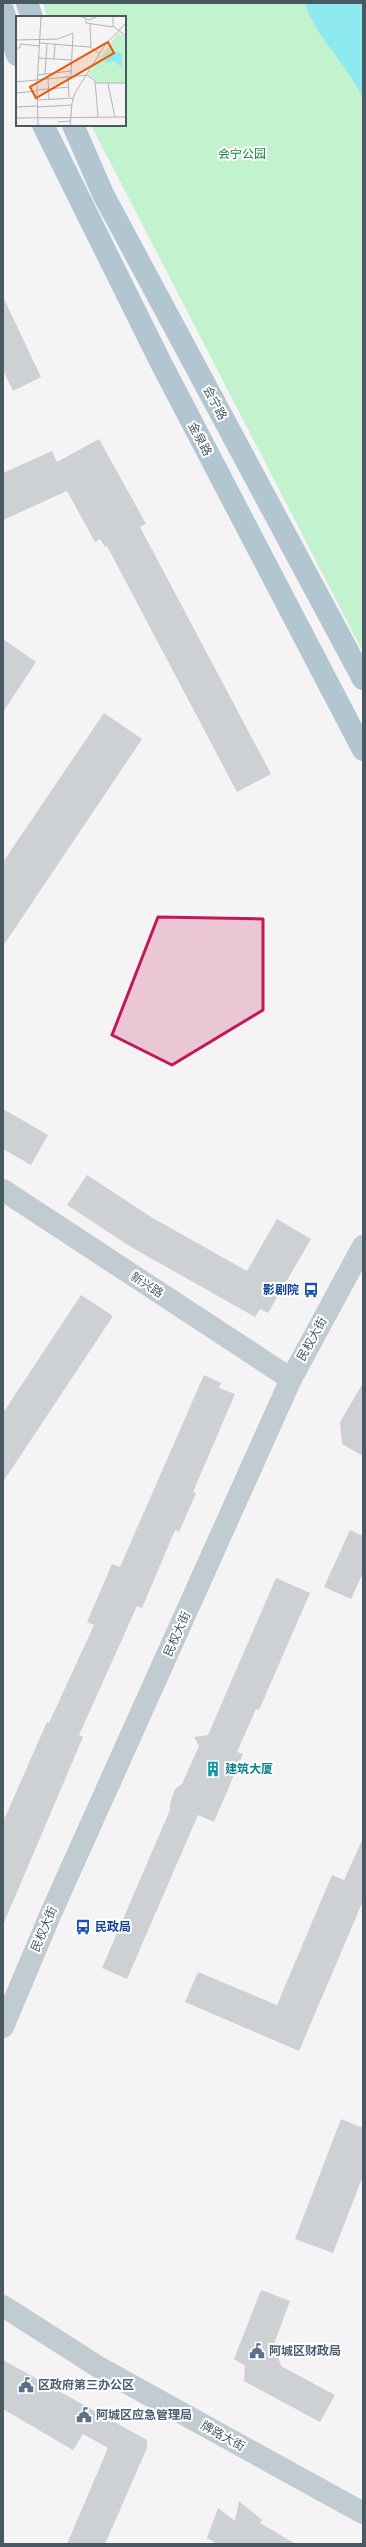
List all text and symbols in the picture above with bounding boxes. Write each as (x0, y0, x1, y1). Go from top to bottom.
inset map (16, 16, 126, 126)
park label: 会宁公园 (218, 145, 266, 162)
street label: 会宁路 (199, 383, 231, 423)
street label: 金泉路 (184, 419, 216, 459)
street label: 新兴路 (128, 1268, 167, 1302)
place label: 影剧院 (263, 1281, 299, 1298)
bus stop icon: 影剧院 (302, 1281, 320, 1299)
street label: 民权大街 (292, 1314, 331, 1364)
street label: 民权大街 (159, 1608, 194, 1659)
building icon: 建筑大厦 (204, 1760, 222, 1778)
place label: 建筑大厦 (225, 1760, 273, 1777)
street label: 民权大街 (26, 1903, 61, 1954)
bus stop icon: 民政局 (74, 1918, 92, 1936)
place label: 民政局 (95, 1918, 131, 1935)
public building icon: 阿城区财政局 (248, 2342, 266, 2360)
place label: 阿城区财政局 (269, 2342, 341, 2359)
public building icon: 区政府第三办公区 (17, 2376, 35, 2394)
place label: 区政府第三办公区 (38, 2376, 134, 2393)
public building icon: 阿城区应急管理局 (75, 2406, 93, 2424)
place label: 阿城区应急管理局 (96, 2406, 192, 2423)
street label: 牌路大街 (198, 2416, 248, 2455)

